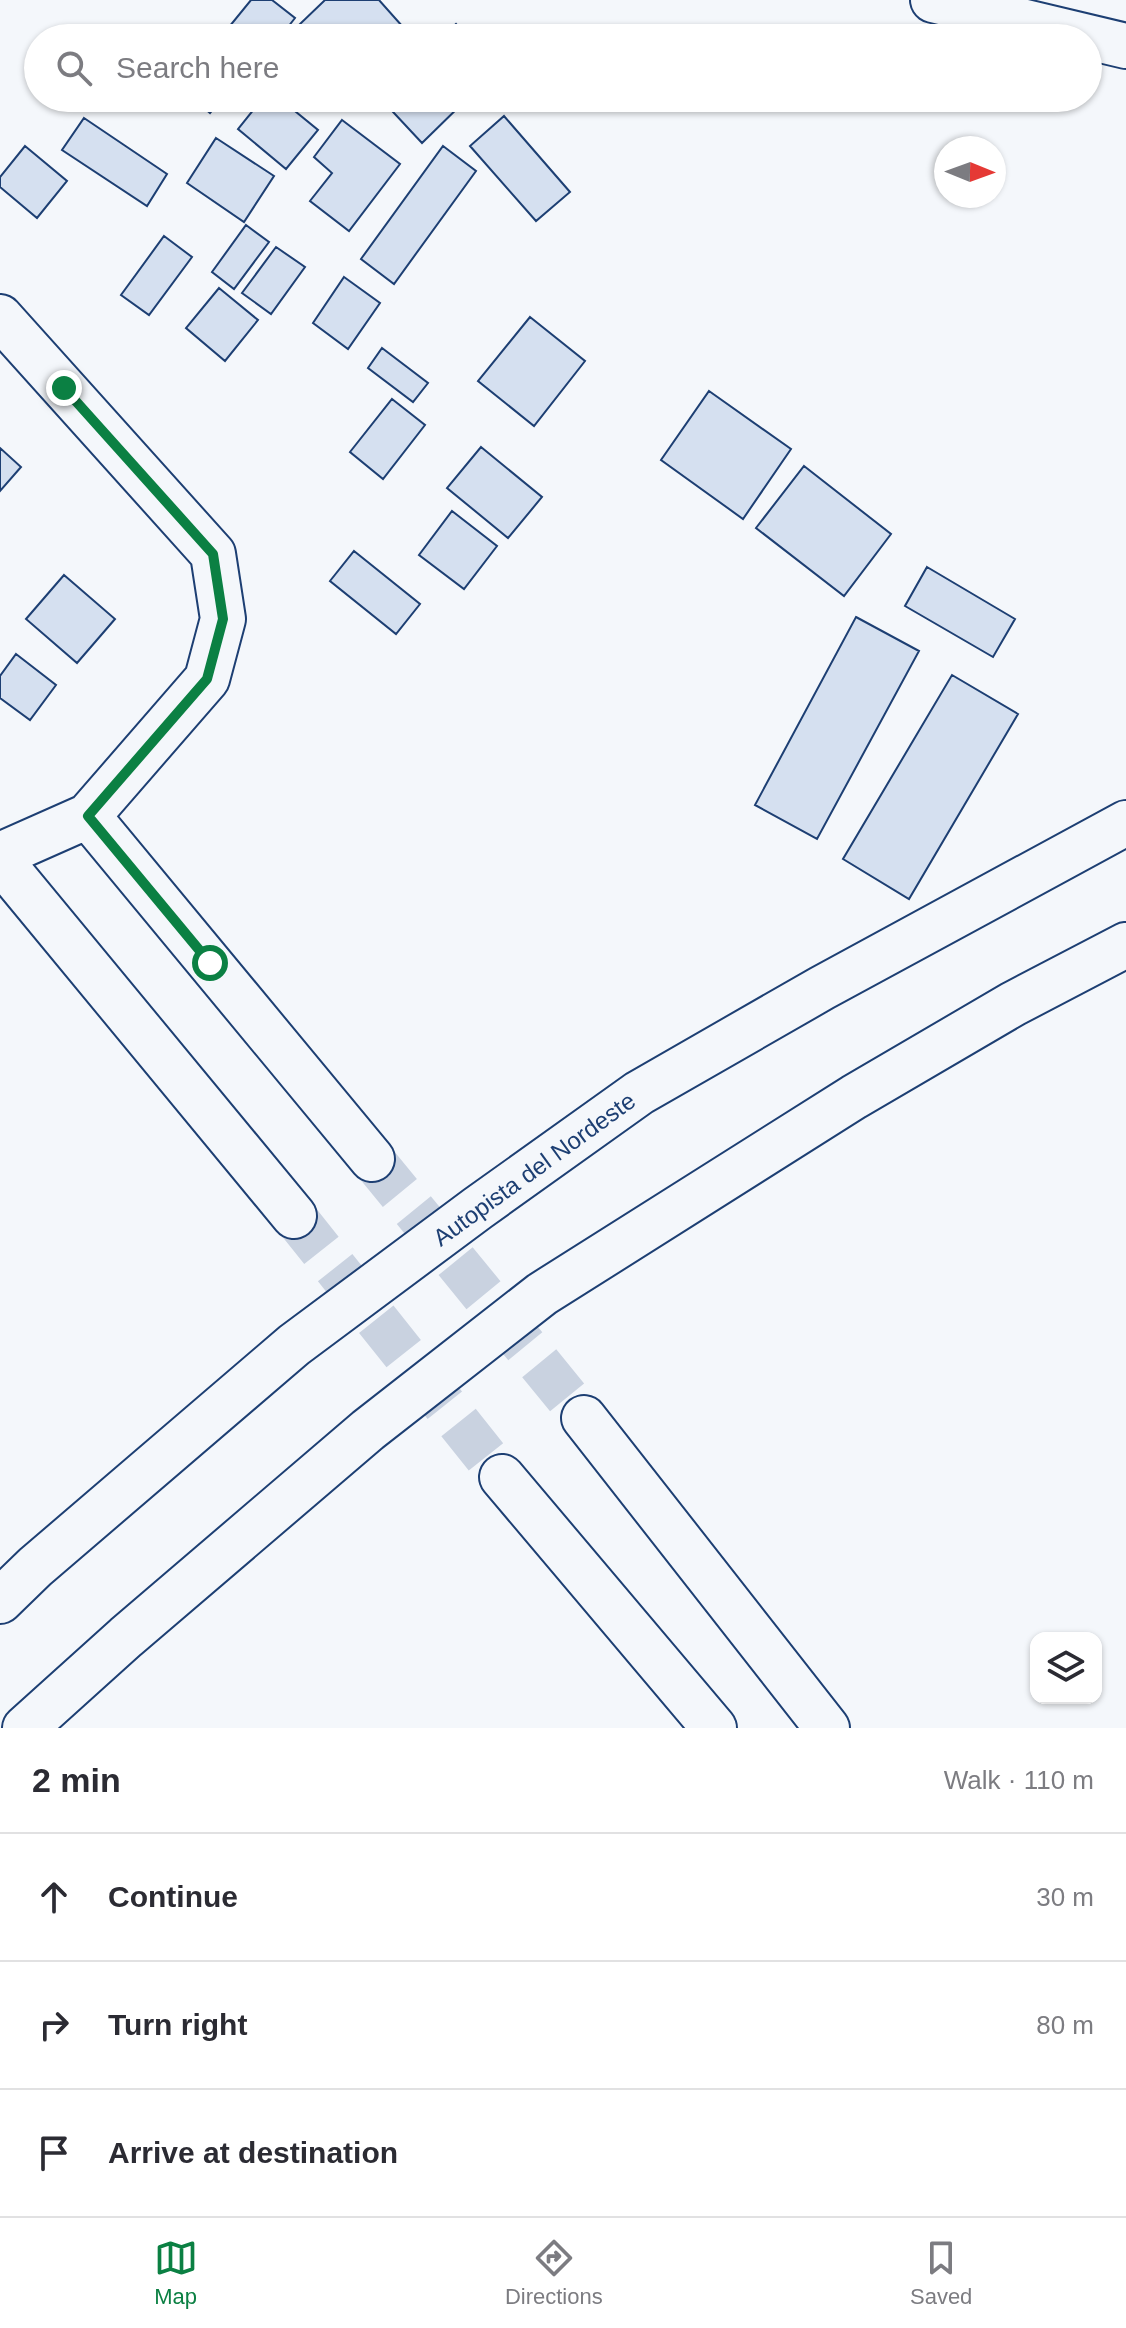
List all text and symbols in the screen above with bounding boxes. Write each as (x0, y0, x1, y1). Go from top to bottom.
search box (24, 24, 1102, 112)
icon: search (52, 46, 96, 90)
text: Search here (116, 51, 279, 84)
north arrow (934, 136, 1006, 208)
route end (46, 370, 82, 406)
route start (192, 945, 228, 981)
street label: Autopista del Nordeste (428, 1087, 640, 1251)
map controls (1030, 1632, 1102, 1704)
button: layers (1030, 1632, 1102, 1704)
text: 2 min (32, 1761, 121, 1799)
text: Walk · 110 m (944, 1765, 1094, 1795)
icon: ahead (32, 1875, 76, 1919)
text: Continue (108, 1880, 238, 1913)
text: 30 m (1036, 1882, 1094, 1912)
icon: right (32, 2003, 76, 2047)
text: Turn right (108, 2008, 247, 2041)
text: 80 m (1036, 2010, 1094, 2040)
icon: arrive (32, 2131, 76, 2175)
text: Arrive at destination (108, 2136, 398, 2169)
tab: Map (154, 2236, 198, 2310)
tab: Directions (505, 2236, 603, 2310)
tab: Saved (910, 2236, 972, 2310)

